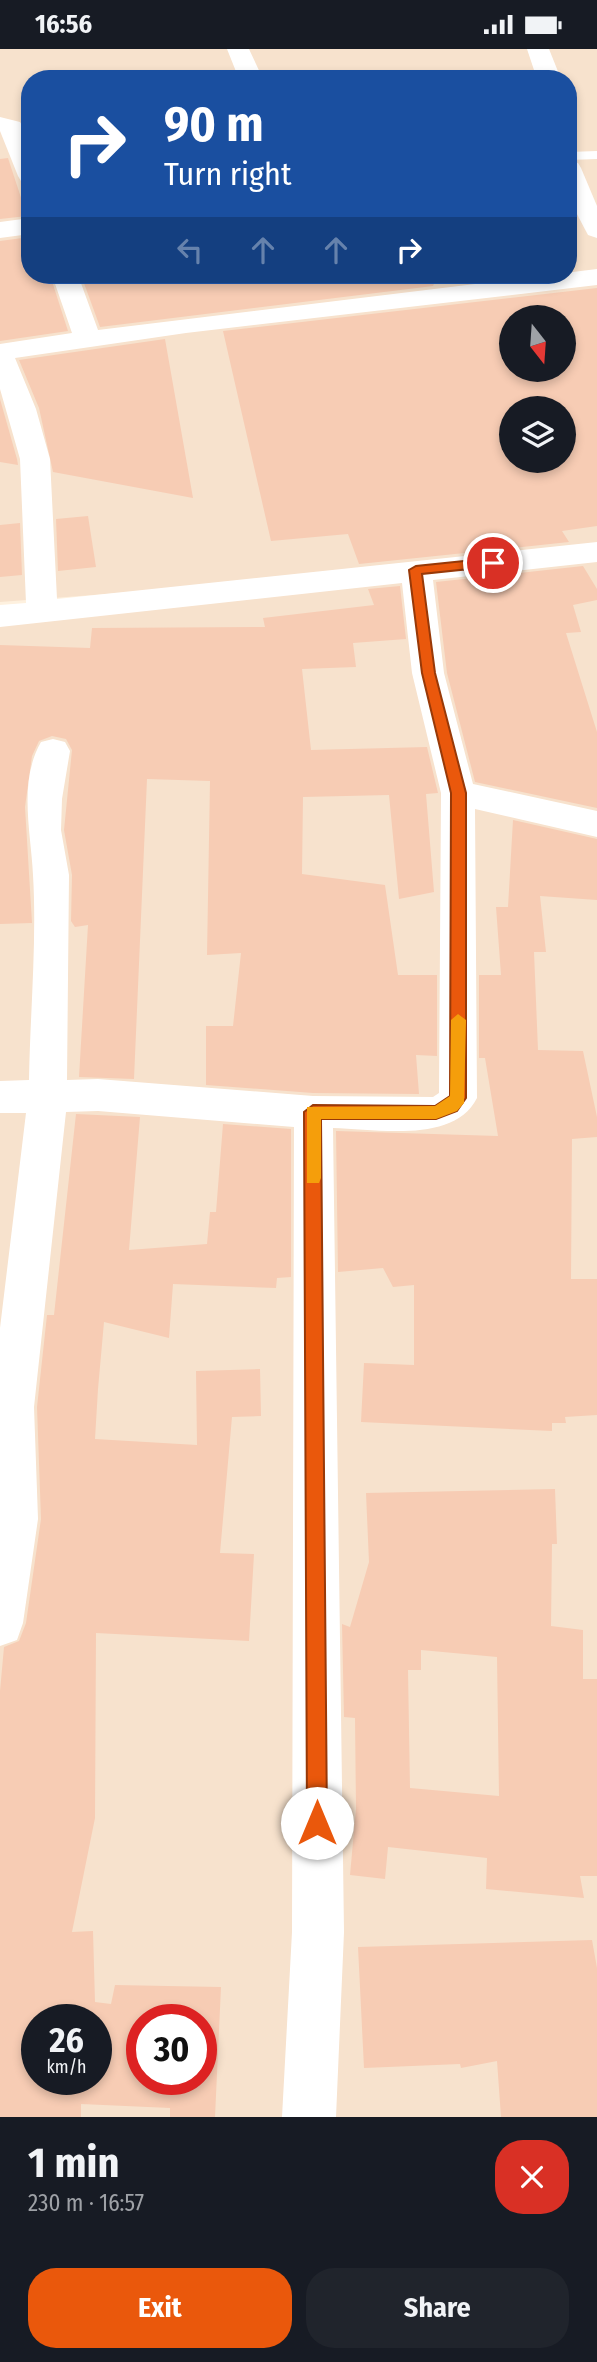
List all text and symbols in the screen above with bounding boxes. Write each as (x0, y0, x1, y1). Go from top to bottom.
text: 16:56 (35, 9, 92, 40)
text: 90 m (164, 95, 264, 154)
icon: right (49, 98, 140, 189)
text: Turn right (164, 155, 291, 193)
icon: left (171, 231, 209, 269)
icon: ahead (244, 231, 282, 269)
icon: ahead (317, 231, 355, 269)
icon: right (390, 231, 428, 269)
north arrow (499, 305, 576, 381)
map controls (499, 305, 576, 473)
button: layers (499, 396, 576, 473)
pin (463, 533, 523, 593)
icon: arrive (474, 544, 512, 582)
position arrow (280, 1786, 354, 1860)
speed limit sign: 30 (126, 2004, 217, 2095)
text: 26 (49, 2019, 84, 2061)
text: km/h (46, 2056, 87, 2078)
text: 1 min (28, 2138, 119, 2188)
button: close (495, 2140, 569, 2214)
text: 230 m · 16:57 (28, 2189, 144, 2217)
button: Exit (28, 2268, 292, 2348)
button: Share (306, 2268, 569, 2348)

